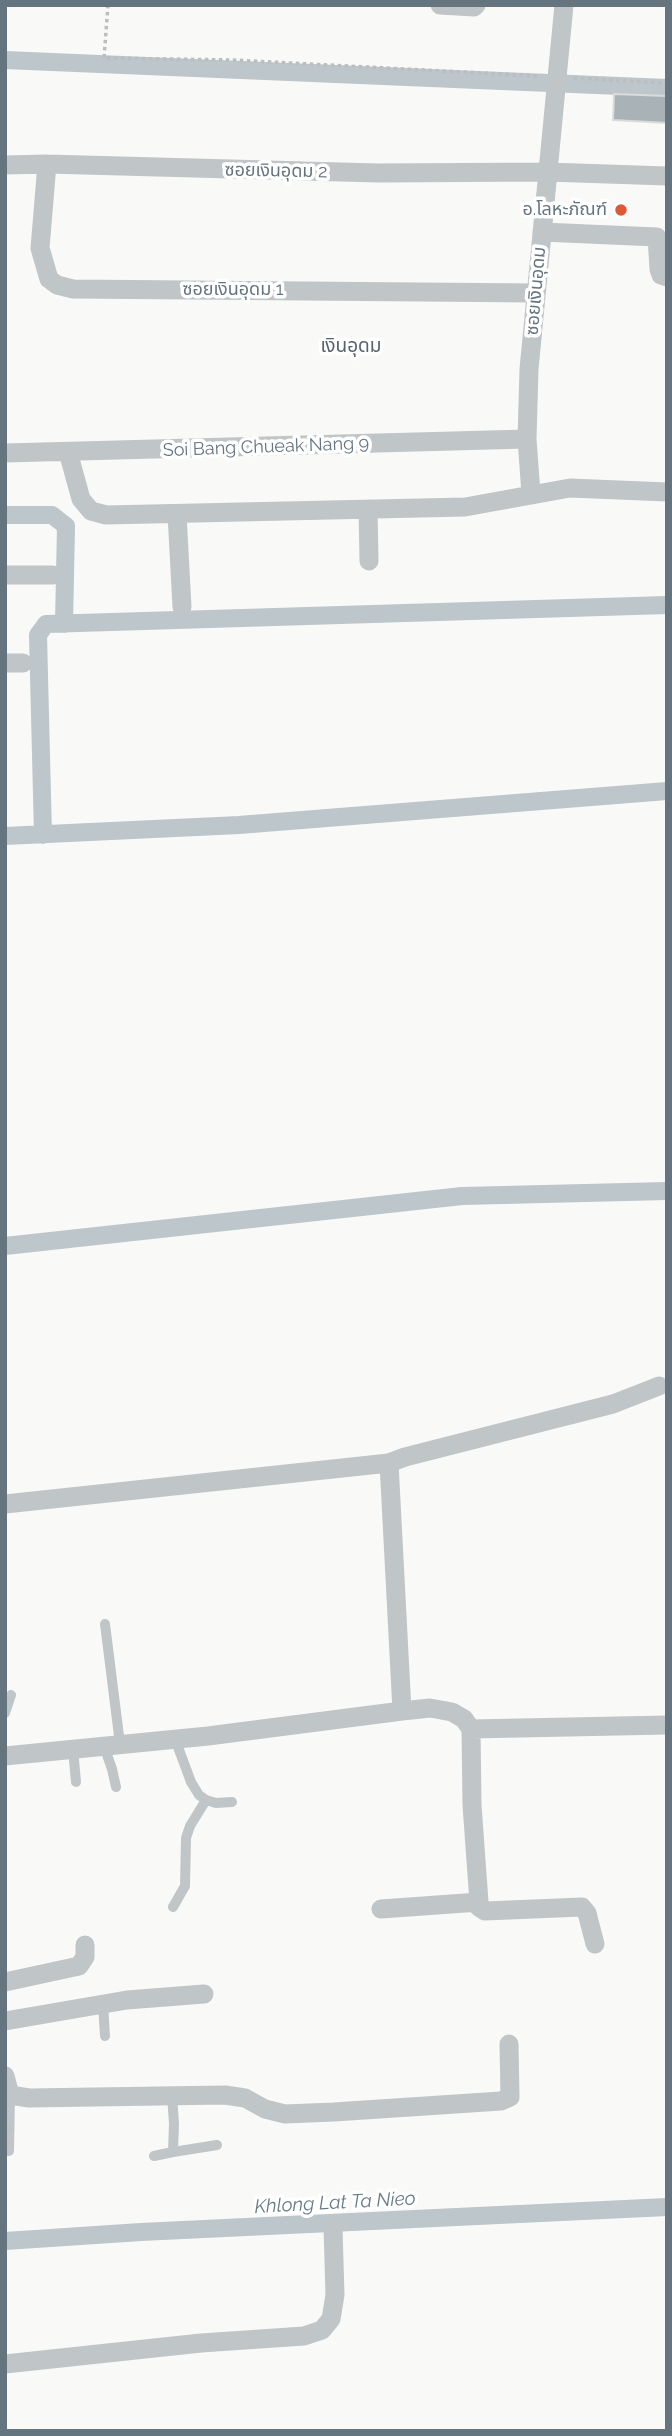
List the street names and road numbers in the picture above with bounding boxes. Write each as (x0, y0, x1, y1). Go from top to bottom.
street label: ซอยเงินอุดม 2 (224, 159, 328, 183)
street label: ซอยเงินอุดม (521, 246, 551, 336)
street label: ซอยเงินอุดม 1 (182, 279, 284, 301)
street label: Soi Bang Chueak Nang 9 (162, 433, 370, 461)

